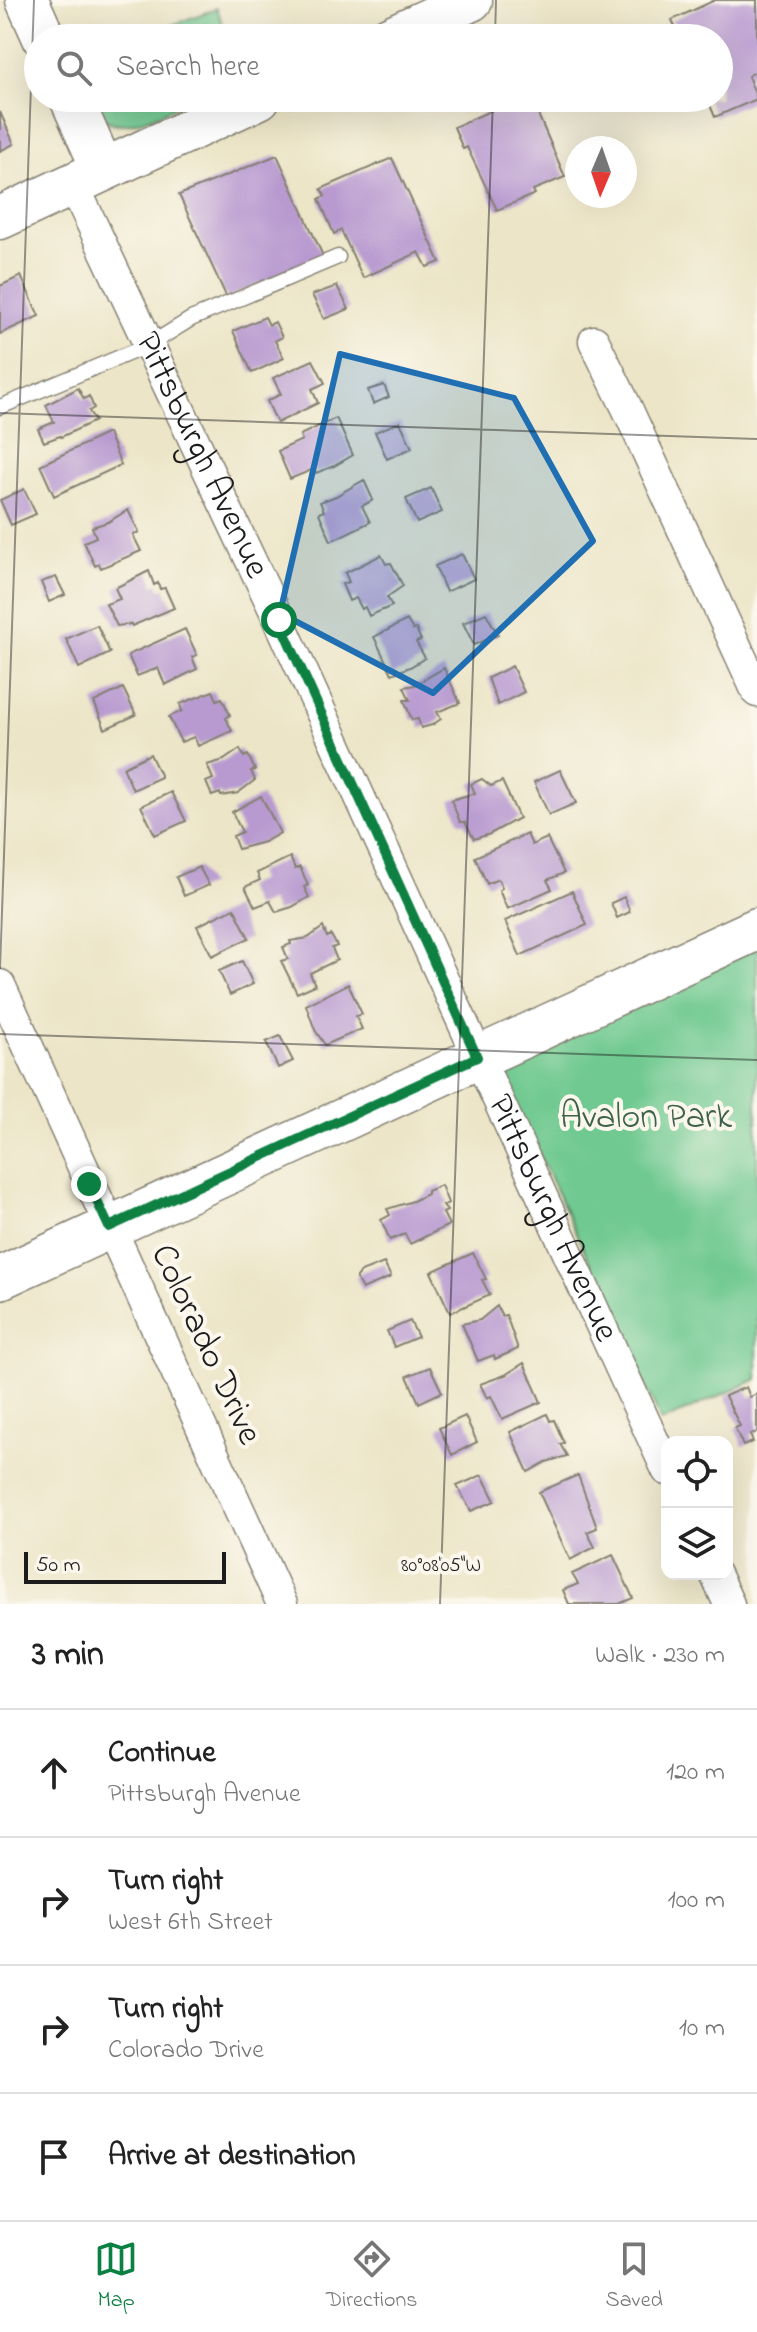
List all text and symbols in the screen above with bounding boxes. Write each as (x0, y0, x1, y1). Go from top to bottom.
search box (24, 24, 733, 112)
icon: search (52, 46, 96, 90)
text: Search here (116, 46, 260, 90)
north arrow (565, 136, 637, 208)
street label: Pittsburgh Avenue (120, 323, 283, 588)
route start (261, 602, 297, 638)
street label: Pittsburgh Avenue (473, 1086, 632, 1352)
park label: Avalon Park (560, 1092, 732, 1145)
route end (71, 1166, 107, 1202)
street label: Colorado Drive (135, 1236, 275, 1455)
map controls (661, 1436, 733, 1580)
button: locate (661, 1436, 733, 1508)
button: layers (661, 1508, 733, 1580)
scale bar (24, 1548, 226, 1584)
text: 50 m (36, 1550, 81, 1582)
text: 80°08'05"W (401, 1552, 481, 1581)
text: 3 min (32, 1631, 104, 1681)
text: Walk · 230 m (595, 1637, 725, 1675)
text: Continue (108, 1732, 216, 1776)
icon: ahead (32, 1751, 76, 1795)
text: 120 m (666, 1754, 725, 1792)
text: Pittsburgh Avenue (108, 1776, 301, 1814)
text: Turn right (108, 1860, 223, 1904)
icon: right (32, 1879, 76, 1923)
text: 100 m (668, 1882, 725, 1920)
text: West 6th Street (108, 1904, 273, 1942)
text: Turn right (108, 1988, 223, 2032)
icon: right (32, 2007, 76, 2051)
text: 10 m (679, 2010, 725, 2048)
text: Colorado Drive (108, 2032, 264, 2070)
icon: arrive (32, 2135, 76, 2179)
text: Arrive at destination (108, 2135, 356, 2179)
tab: Map (94, 2237, 138, 2317)
tab: Directions (326, 2237, 417, 2317)
tab: Saved (606, 2237, 663, 2317)

